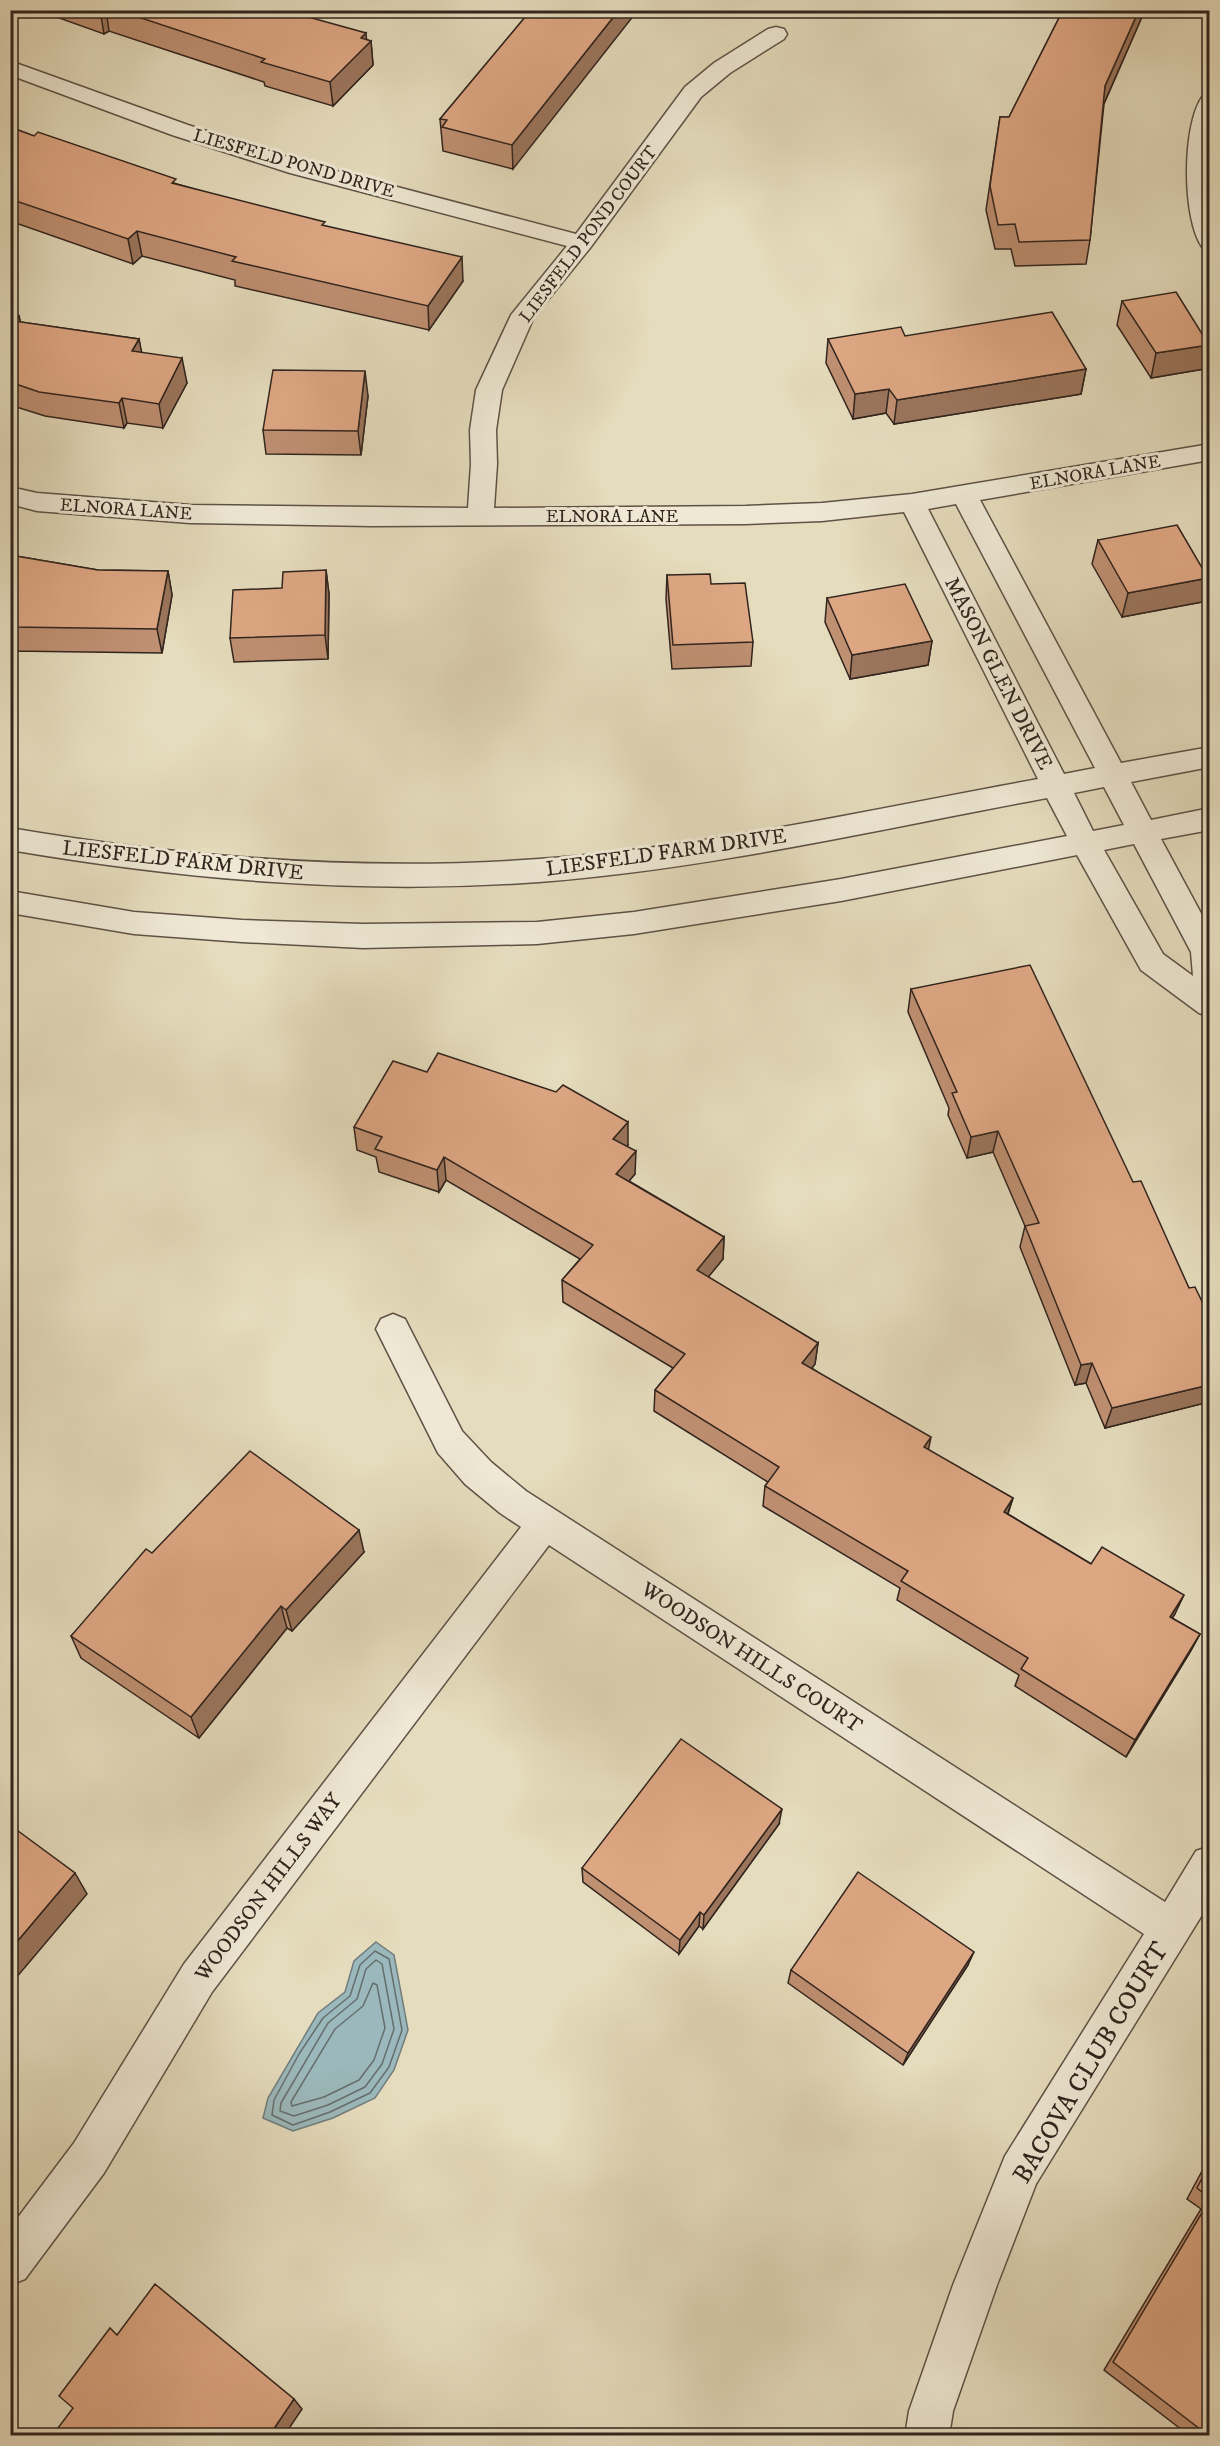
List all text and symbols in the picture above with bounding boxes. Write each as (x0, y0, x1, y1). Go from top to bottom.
street label: LIESFELD POND DRIVE (191, 125, 397, 203)
street label: LIESFELD POND COURT (515, 142, 663, 327)
street label: ELNORA LANE (1028, 451, 1163, 495)
street label: ELNORA LANE (59, 494, 193, 526)
street label: ELNORA LANE (546, 506, 678, 528)
street label: MASON GLEN DRIVE (938, 573, 1058, 774)
street label: LIESFELD FARM DRIVE (544, 823, 788, 883)
street label: LIESFELD FARM DRIVE (61, 835, 305, 887)
street label: WOODSON HILLS COURT (635, 1576, 867, 1739)
street label: WOODSON HILLS WAY (189, 1788, 348, 1987)
street label: BACOVA CLUB COURT (1006, 1936, 1177, 2190)

